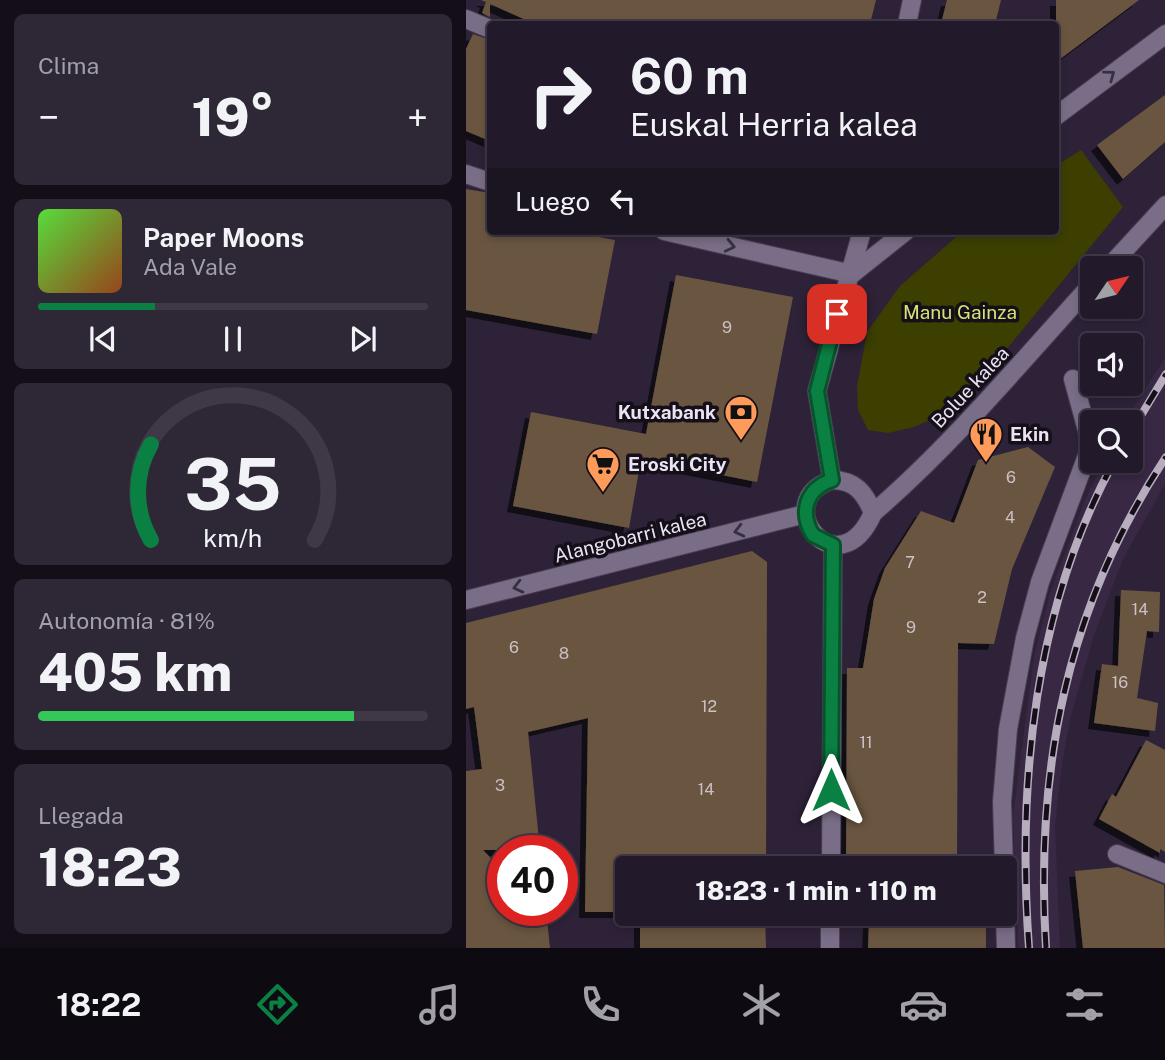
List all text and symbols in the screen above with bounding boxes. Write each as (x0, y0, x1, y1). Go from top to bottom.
text: 60 m (630, 47, 749, 105)
icon: right (515, 49, 606, 140)
text: Clima (38, 52, 99, 79)
one-way arrow (1102, 71, 1115, 84)
text: 19° (192, 87, 274, 148)
text: − (38, 95, 59, 140)
text: + (407, 95, 428, 140)
text: Euskal Herria kalea (630, 106, 918, 143)
icon: left (604, 182, 642, 220)
text: Luego (515, 186, 590, 217)
text: Paper Moons (143, 222, 304, 253)
one-way arrow (724, 238, 736, 252)
text: Ada Vale (143, 253, 237, 280)
north arrow (1080, 256, 1143, 318)
map controls (1080, 256, 1143, 473)
pin (807, 284, 867, 344)
icon: arrive (818, 295, 856, 333)
park label: Manu Gainza (903, 301, 1017, 323)
house number: 9 (722, 318, 732, 337)
icon: previous (84, 320, 122, 358)
icon: pause (214, 320, 252, 358)
icon: next (344, 320, 382, 358)
button: sound (1080, 333, 1143, 396)
street label: Bolue kalea (927, 342, 1013, 432)
bank icon: Kutxabank (722, 393, 760, 442)
place label: Kutxabank (618, 401, 716, 423)
button: search (1080, 410, 1143, 473)
restaurant icon: Ekin (967, 415, 1005, 464)
place label: Ekin (1010, 423, 1049, 445)
text: 35 (184, 441, 282, 526)
supermarket icon: Eroski City (584, 445, 622, 494)
place label: Eroski City (628, 453, 727, 475)
house number: 6 (1006, 468, 1016, 487)
street label: Alangobarri kalea (552, 507, 708, 567)
house number: 4 (1005, 508, 1015, 527)
text: km/h (204, 523, 262, 553)
one-way arrow (733, 523, 745, 537)
house number: 7 (905, 553, 915, 572)
one-way arrow (512, 579, 524, 593)
house number: 2 (977, 588, 987, 607)
house number: 14 (1132, 600, 1148, 619)
text: Autonomía · 81% (38, 607, 215, 634)
house number: 9 (906, 618, 916, 637)
house number: 6 (509, 638, 519, 657)
text: 405 km (38, 642, 232, 703)
house number: 8 (559, 644, 569, 663)
house number: 16 (1112, 673, 1128, 692)
house number: 12 (701, 697, 717, 716)
house number: 11 (859, 733, 873, 752)
position arrow (794, 753, 868, 827)
house number: 3 (495, 776, 505, 795)
house number: 14 (698, 780, 714, 799)
text: Llegada (38, 802, 124, 829)
speed limit sign: 40 (487, 835, 578, 926)
text: 18:23 (38, 837, 182, 898)
text: 18:23 · 1 min · 110 m (695, 875, 937, 906)
icon: directions (253, 980, 302, 1029)
icon: music (415, 980, 464, 1029)
icon: phone (576, 980, 625, 1029)
icon: climate (737, 980, 786, 1029)
icon: car (899, 980, 948, 1029)
icon: filters (1060, 980, 1109, 1029)
text: 18:22 (56, 986, 141, 1023)

